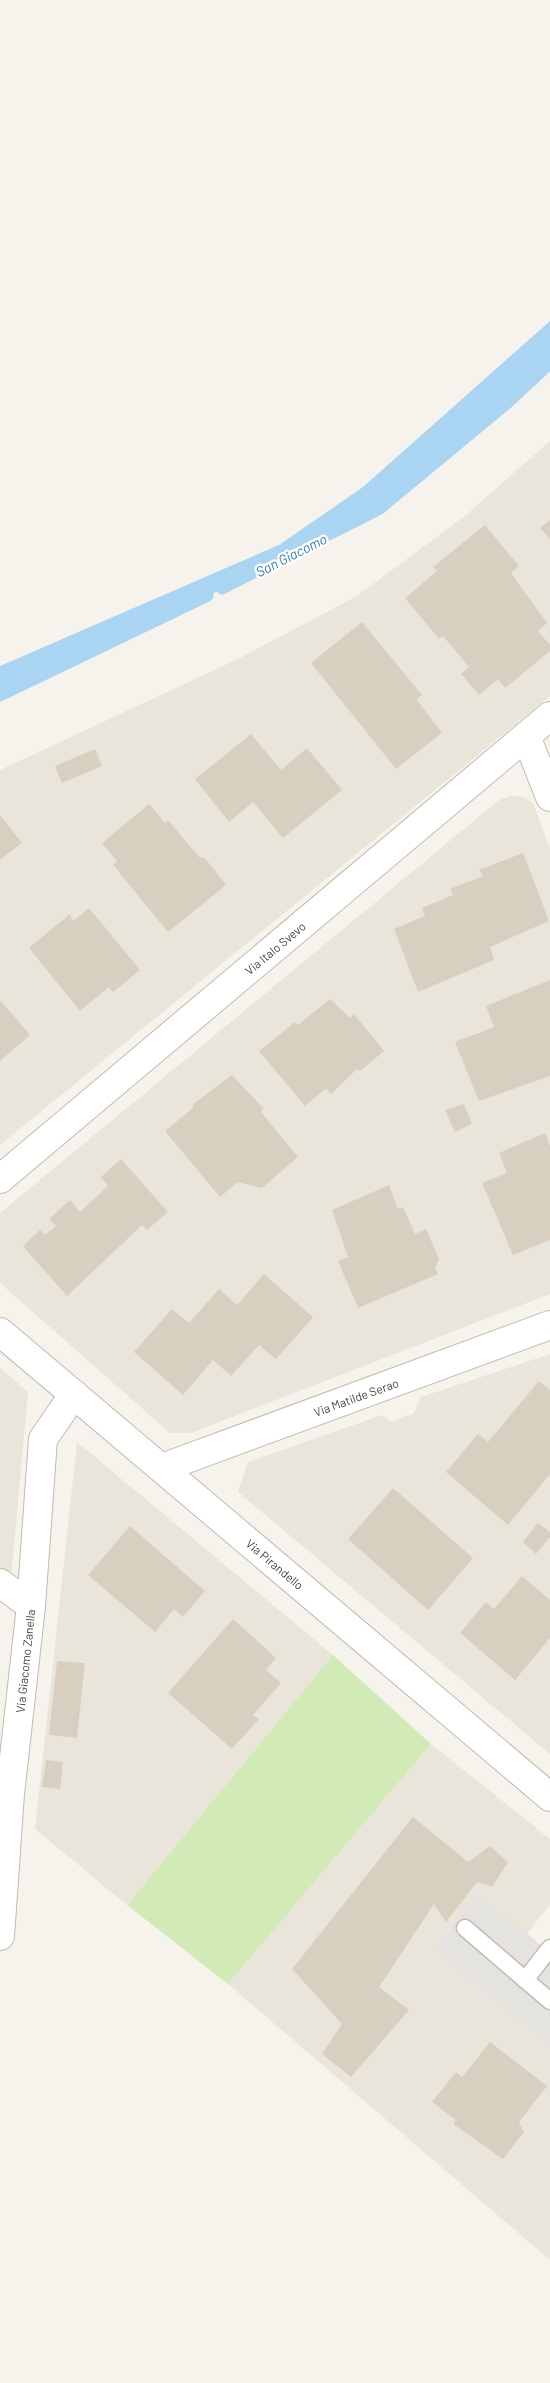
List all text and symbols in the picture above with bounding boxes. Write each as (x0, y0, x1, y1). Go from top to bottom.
water label: San Giacomo (253, 530, 329, 580)
street label: Via Italo Svevo (242, 919, 308, 977)
street label: Via Matilde Serao (312, 1375, 400, 1419)
street label: Via Pirandello (243, 1536, 307, 1592)
street label: Via Giacomo Zanella (13, 1609, 37, 1713)

